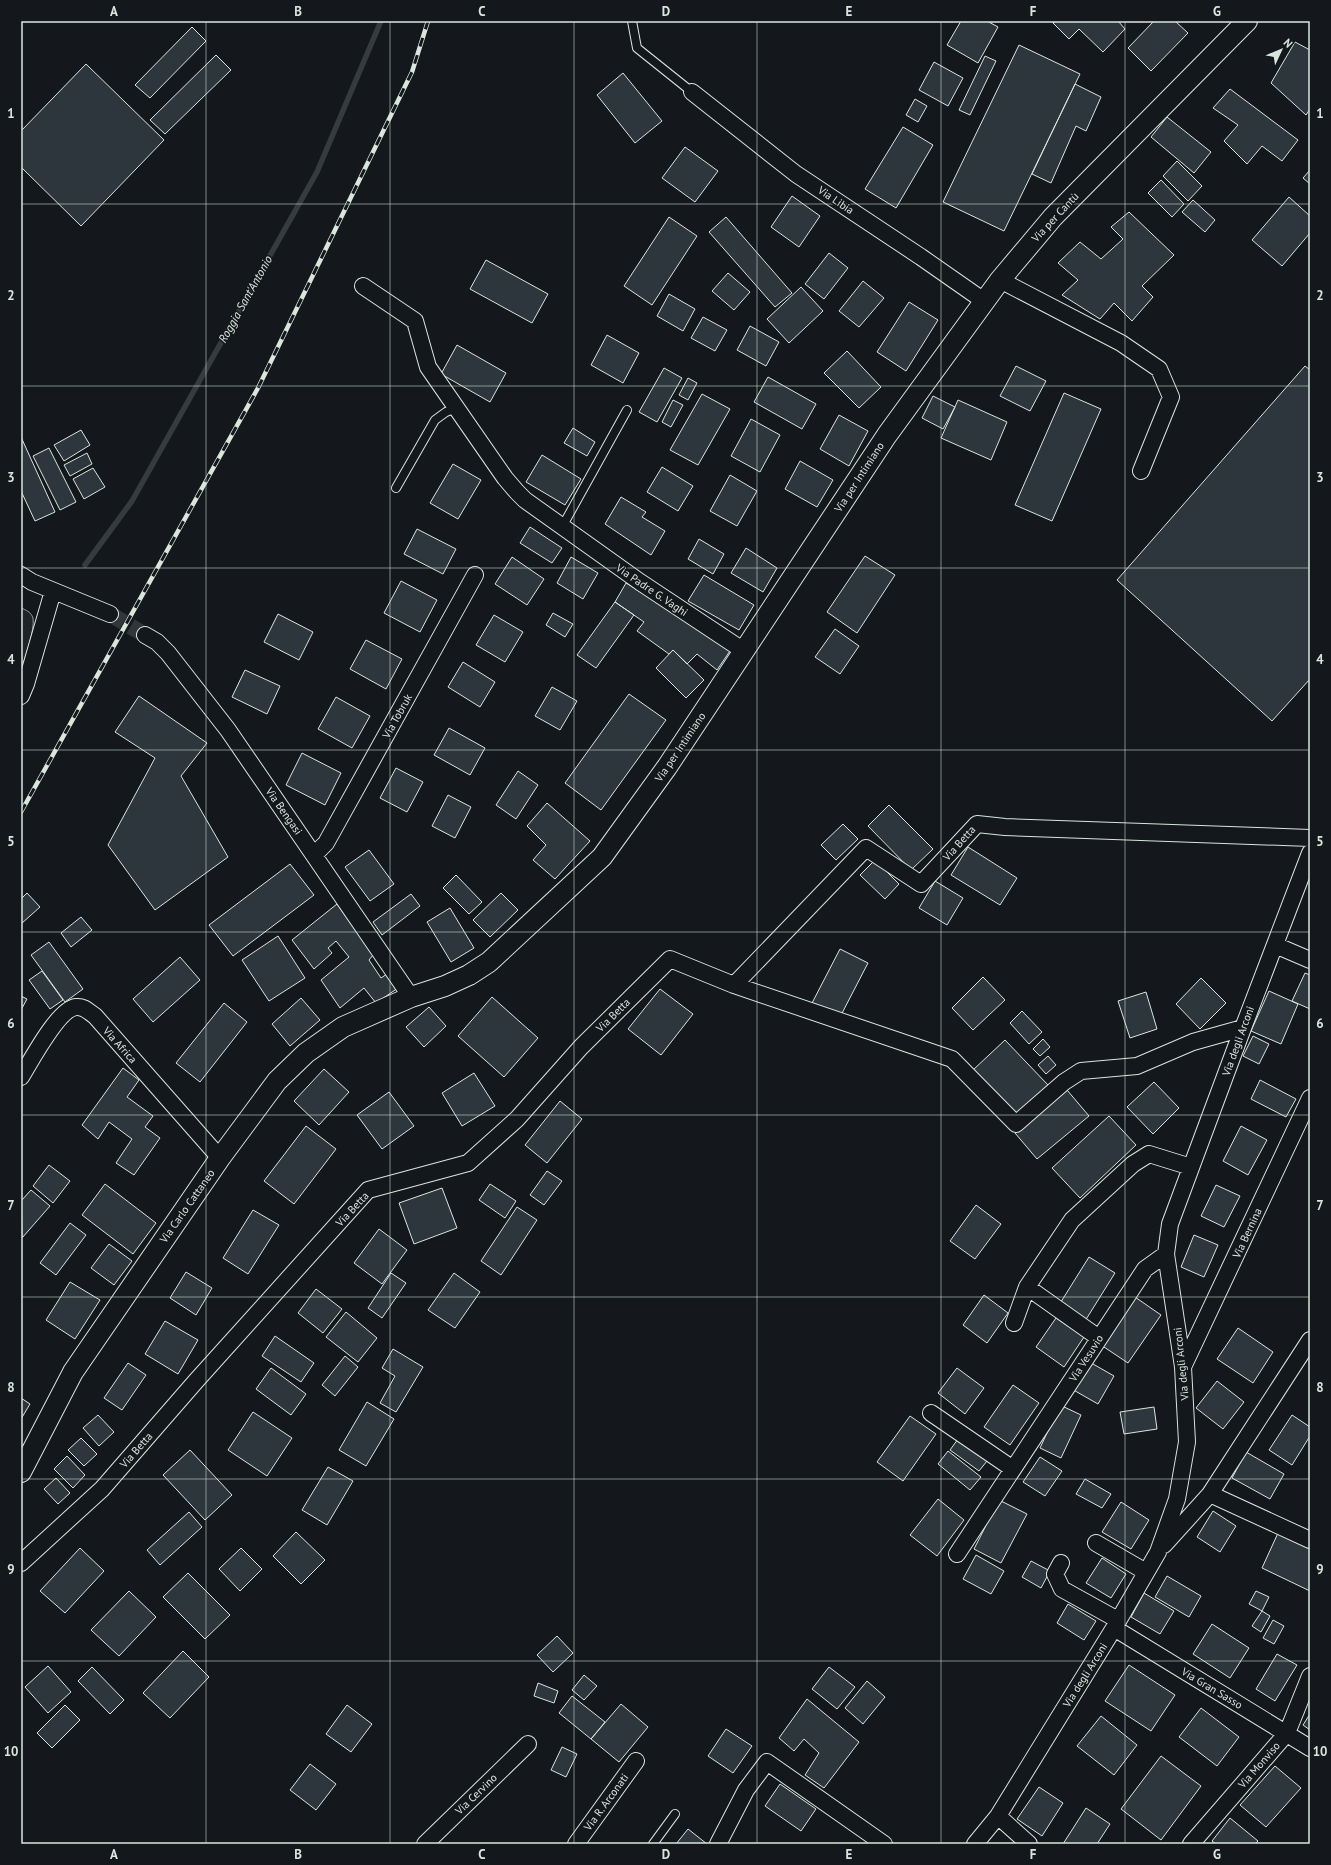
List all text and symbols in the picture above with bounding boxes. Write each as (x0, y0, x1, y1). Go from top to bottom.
text: A (110, 3, 118, 20)
text: B (294, 3, 302, 20)
text: C (478, 3, 486, 20)
text: D (662, 3, 670, 20)
text: E (846, 3, 853, 20)
text: F (1030, 3, 1037, 20)
text: G (1213, 3, 1221, 20)
north arrow (1261, 30, 1301, 70)
text: N (1281, 36, 1296, 51)
text: 1 (7, 105, 15, 122)
text: 1 (1316, 105, 1324, 122)
street label: Via Libia (814, 182, 857, 217)
street label: Via per Cantù (1028, 189, 1082, 246)
water label: Roggia Sant'Antonio (215, 253, 275, 345)
text: 2 (7, 287, 15, 304)
text: 2 (1316, 287, 1324, 304)
street label: Via per Intimiano (831, 439, 887, 516)
text: 3 (7, 469, 15, 486)
text: 3 (1316, 469, 1324, 486)
street label: Via Padre G. Vaghi (612, 560, 691, 619)
text: 4 (7, 651, 15, 668)
text: 4 (1316, 651, 1324, 668)
street label: Via Tobruk (379, 691, 415, 742)
street label: Via per Intimiano (651, 709, 708, 785)
street label: Via Bengasi (262, 784, 305, 837)
street label: Via Betta (939, 823, 978, 864)
text: 5 (7, 833, 15, 850)
text: 5 (1316, 833, 1324, 850)
street label: Via Betta (592, 995, 633, 1036)
street label: Via degli Arconi (1219, 1004, 1257, 1079)
text: 6 (7, 1015, 15, 1032)
text: 6 (1316, 1015, 1324, 1032)
street label: Via Africa (99, 1023, 140, 1066)
street label: Via Carlo Cattaneo (156, 1166, 218, 1246)
street label: Via Betta (332, 1189, 372, 1230)
text: 7 (7, 1197, 15, 1214)
text: 7 (1316, 1197, 1324, 1214)
street label: Via Bernina (1229, 1206, 1265, 1261)
street label: Via degli Arconi (1170, 1327, 1192, 1402)
street label: Via Vesuvio (1065, 1332, 1106, 1385)
text: 8 (7, 1379, 15, 1396)
text: 8 (1316, 1379, 1324, 1396)
street label: Via Betta (116, 1429, 155, 1471)
text: 9 (7, 1561, 15, 1578)
text: 9 (1316, 1561, 1324, 1578)
street label: Via degli Arconi (1059, 1640, 1110, 1711)
street label: Via Gran Sasso (1178, 1664, 1245, 1712)
street label: Via Monviso (1234, 1739, 1283, 1792)
text: 10 (4, 1743, 18, 1760)
text: 10 (1313, 1743, 1327, 1760)
street label: Via Cervino (451, 1770, 500, 1818)
street label: Via R. Arconati (580, 1771, 631, 1834)
text: A (110, 1846, 118, 1863)
text: B (294, 1846, 302, 1863)
text: C (478, 1846, 486, 1863)
text: D (662, 1846, 670, 1863)
text: E (846, 1846, 853, 1863)
text: F (1030, 1846, 1037, 1863)
text: G (1213, 1846, 1221, 1863)

